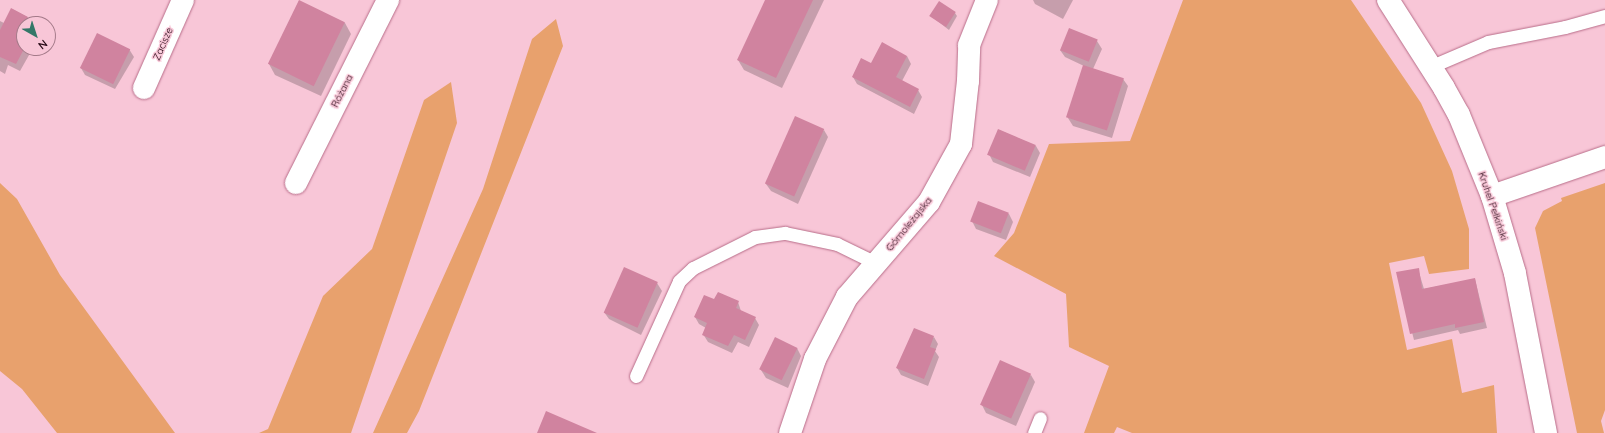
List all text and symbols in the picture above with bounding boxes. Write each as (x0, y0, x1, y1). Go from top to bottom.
north arrow (16, 16, 56, 56)
street label: Zacisze (150, 26, 176, 62)
text: N (35, 37, 50, 53)
street label: Różana (329, 72, 355, 110)
street label: Kruhel Pełkiński (1476, 170, 1510, 242)
street label: Górnoleżajska (884, 195, 934, 253)

